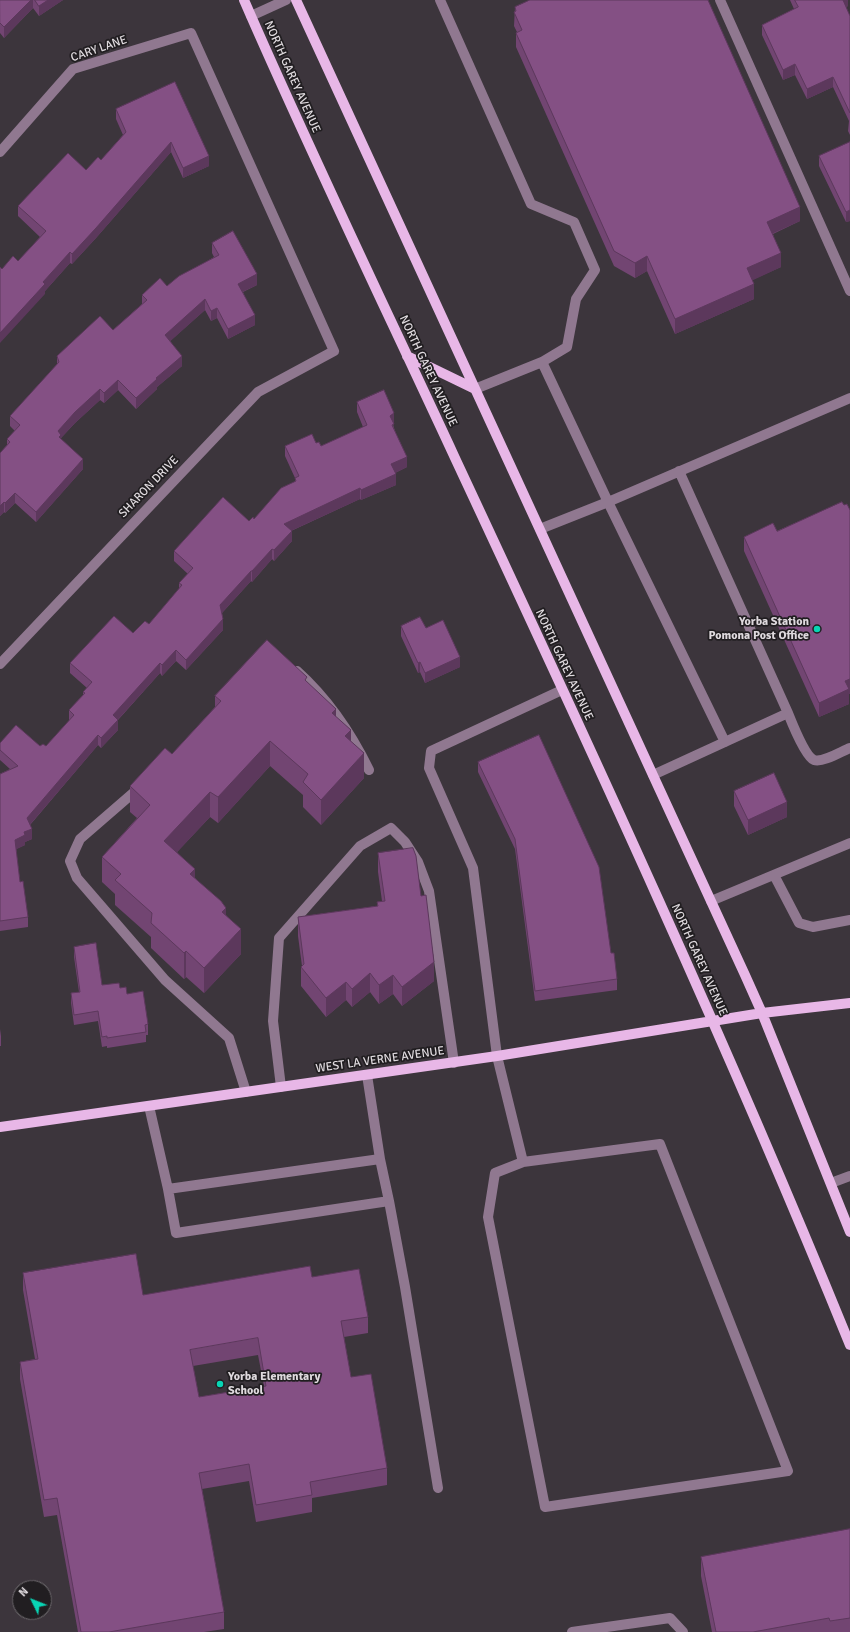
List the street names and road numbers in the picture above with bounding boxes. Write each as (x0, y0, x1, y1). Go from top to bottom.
street label: NORTH GAREY AVENUE (261, 19, 323, 135)
street label: CARY LANE (69, 33, 129, 65)
street label: NORTH GAREY AVENUE (396, 313, 460, 429)
street label: SHARON DRIVE (116, 453, 182, 521)
street label: NORTH GAREY AVENUE (532, 607, 596, 723)
street label: NORTH GAREY AVENUE (668, 902, 730, 1018)
street label: WEST LA VERNE AVENUE (315, 1044, 445, 1076)

